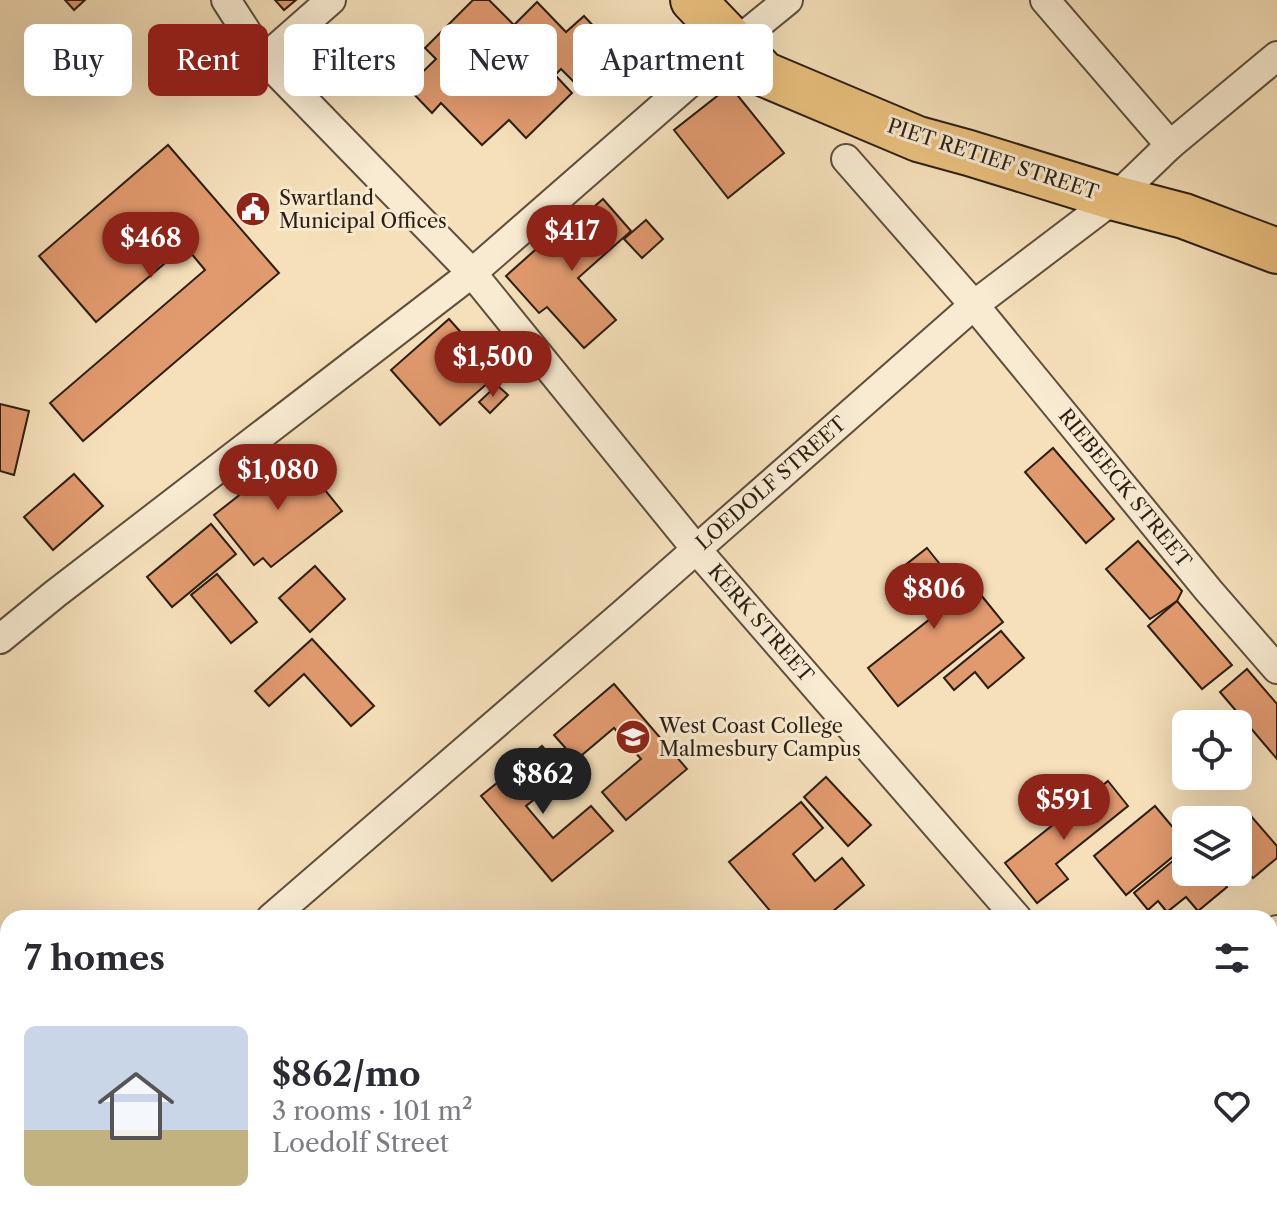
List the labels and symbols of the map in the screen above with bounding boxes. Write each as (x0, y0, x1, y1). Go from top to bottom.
street label: PIET RETIEF STREET (884, 113, 1102, 205)
place label: Swartland Municipal Offices (279, 186, 447, 233)
public building icon: Swartland Municipal Offices (234, 190, 272, 228)
pin: $417 (525, 205, 619, 273)
pin: $468 (104, 212, 198, 280)
pin: $1,500 (428, 331, 558, 399)
street label: RIEBEECK STREET (1054, 404, 1196, 572)
street label: LOEDOLF STREET (691, 411, 851, 555)
pin: $1,080 (213, 444, 343, 512)
street label: KERK STREET (703, 559, 819, 687)
pin: $806 (887, 563, 981, 631)
place label: West Coast College Malmesbury Campus (658, 714, 861, 761)
school or university icon: West Coast College Malmesbury Campus (614, 718, 652, 756)
pin: $862 (496, 748, 590, 816)
pin: $591 (1017, 774, 1111, 842)

